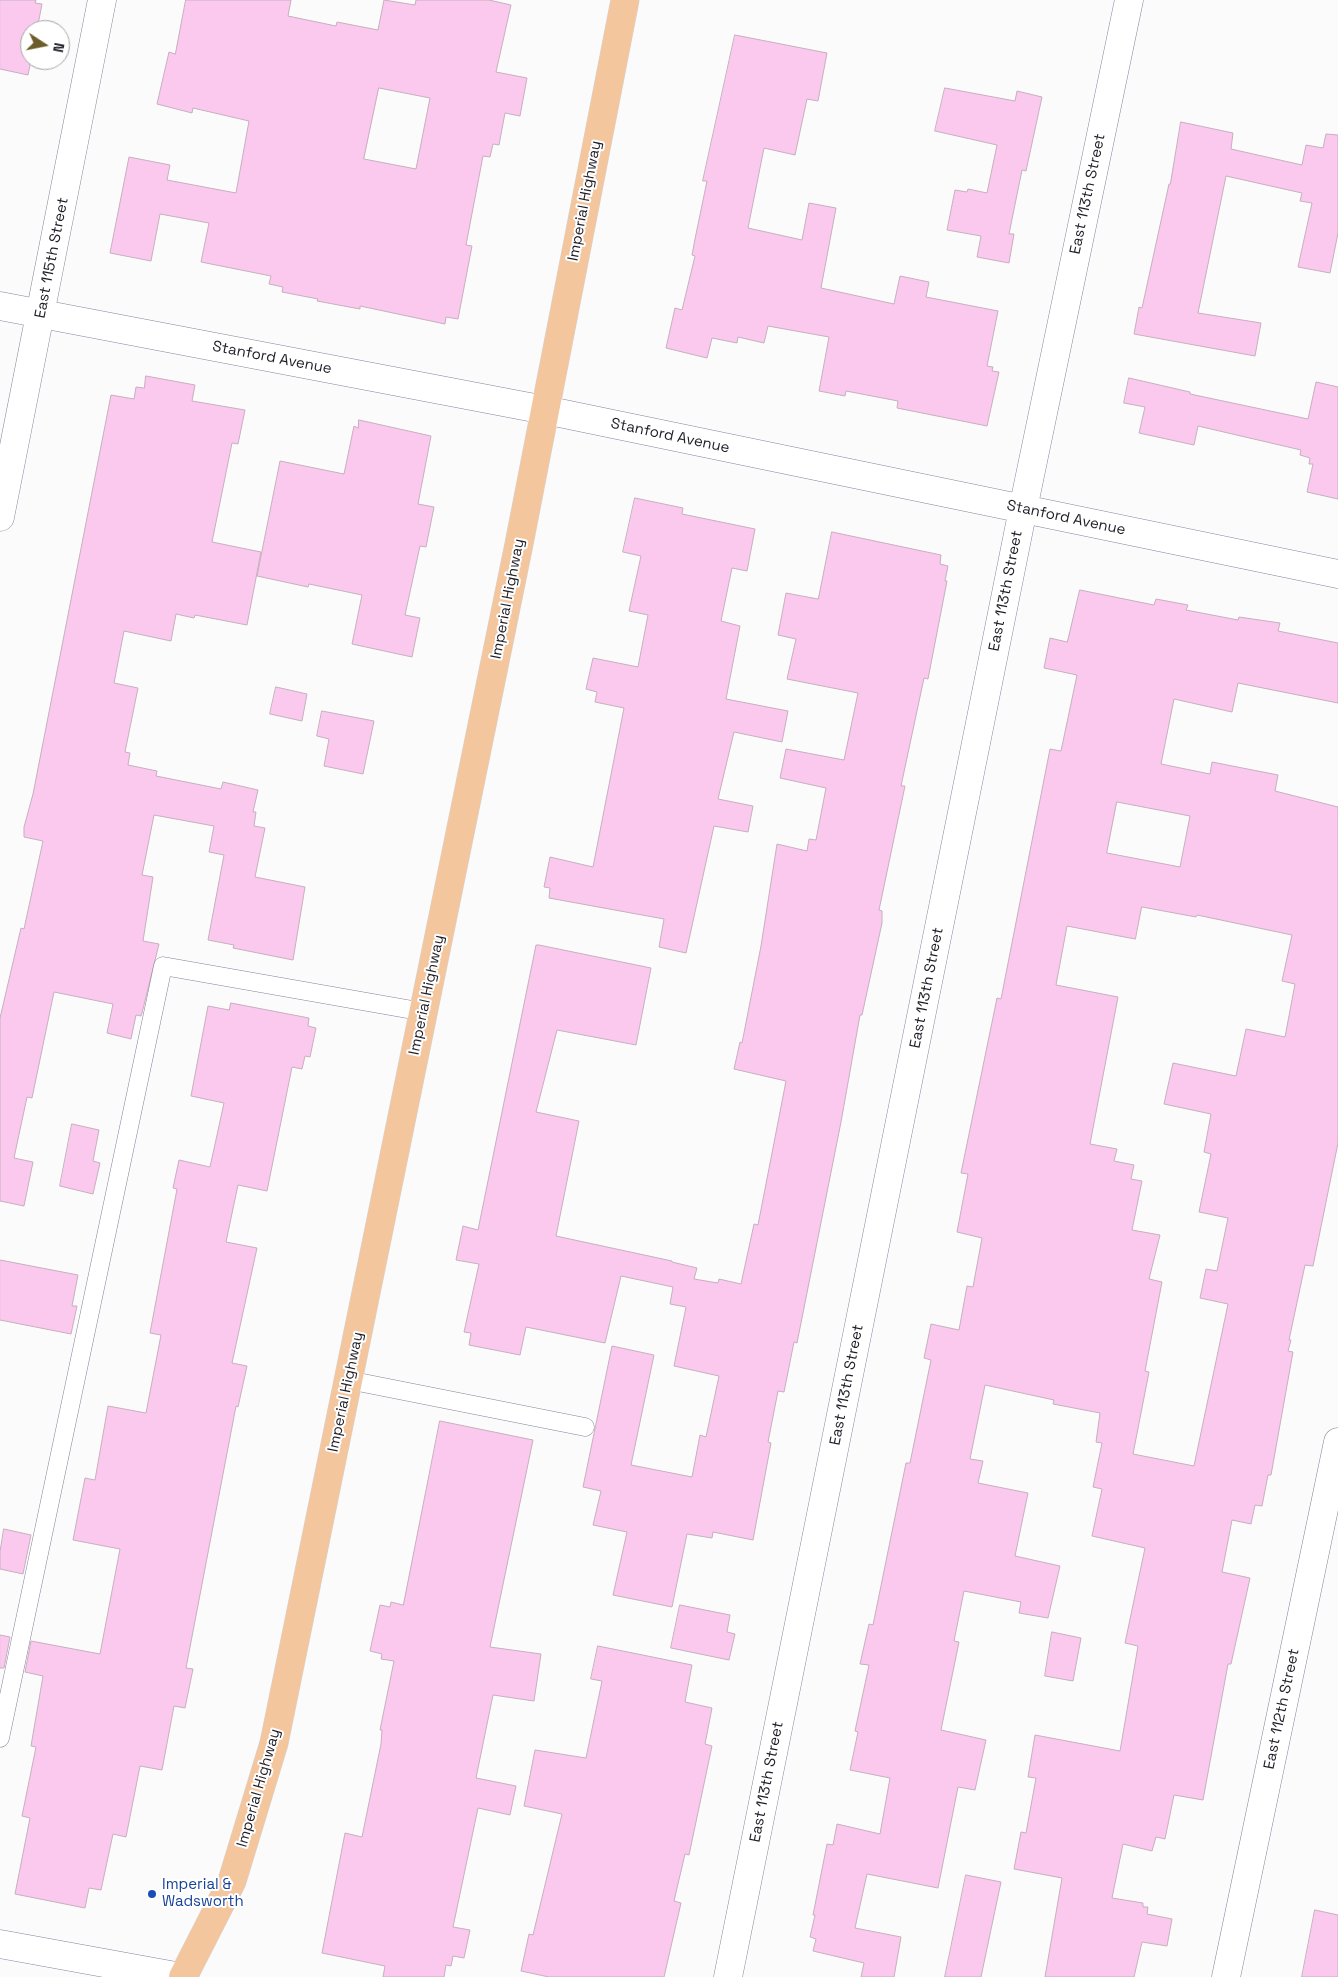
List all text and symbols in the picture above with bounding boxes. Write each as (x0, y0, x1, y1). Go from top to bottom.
north arrow (20, 20, 70, 70)
text: N (49, 41, 68, 54)
street label: East 113th Street (1066, 132, 1110, 256)
street label: Imperial Highway (564, 139, 606, 263)
street label: East 115th Street (31, 196, 73, 320)
street label: Stanford Avenue (211, 338, 333, 378)
street label: Stanford Avenue (609, 415, 731, 457)
street label: Stanford Avenue (1005, 497, 1127, 539)
street label: East 113th Street (985, 529, 1027, 653)
street label: Imperial Highway (487, 537, 529, 661)
street label: East 113th Street (906, 926, 948, 1050)
street label: Imperial Highway (405, 933, 449, 1057)
street label: East 113th Street (826, 1323, 868, 1447)
street label: Imperial Highway (324, 1330, 368, 1454)
street label: East 112th Street (1260, 1647, 1304, 1771)
street label: East 113th Street (746, 1720, 788, 1844)
street label: Imperial Highway (233, 1727, 285, 1849)
place label: Imperial & Wadsworth (162, 1876, 244, 1911)
marker: Imperial & Wadsworth (146, 1888, 158, 1900)

